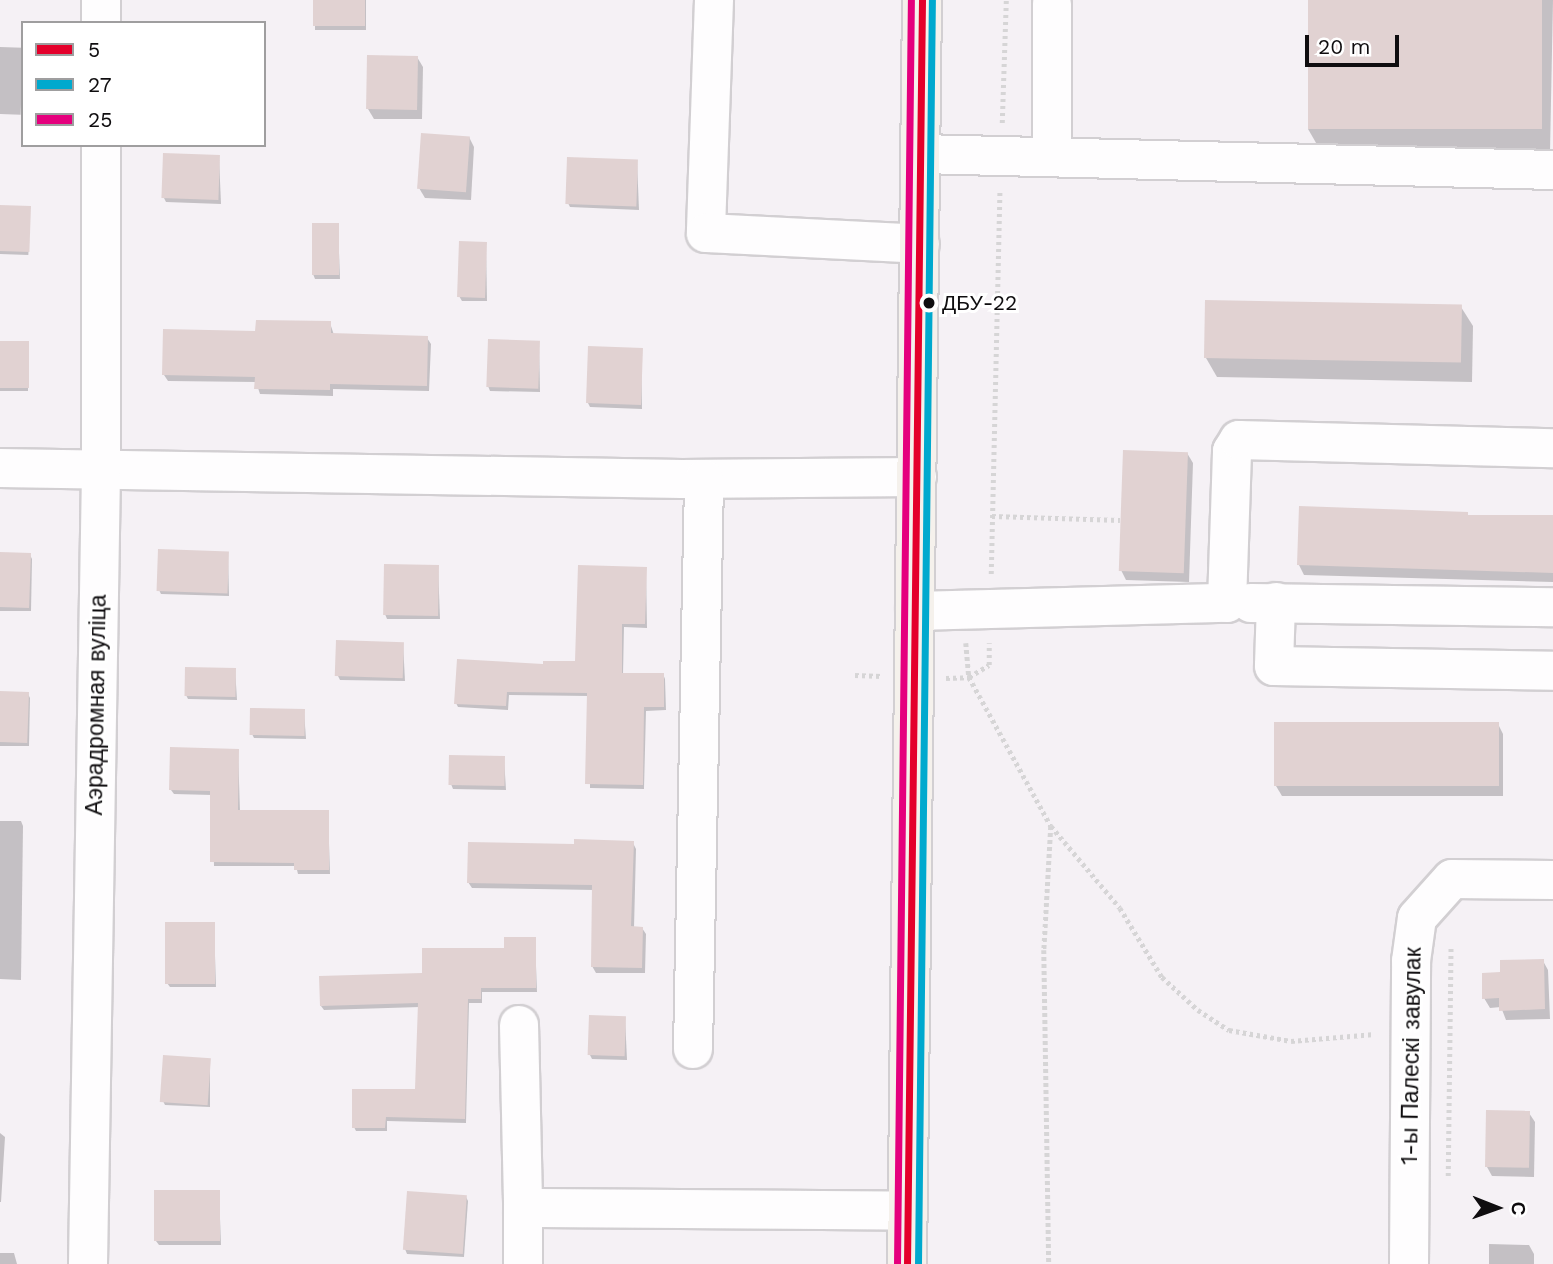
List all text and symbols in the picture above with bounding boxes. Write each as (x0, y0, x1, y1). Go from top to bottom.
legend (21, 21, 266, 147)
scale bar (1308, 21, 1402, 65)
text: 20 m (1318, 34, 1370, 59)
text: 5 (88, 37, 100, 62)
text: 27 (88, 72, 112, 97)
text: 25 (88, 107, 112, 132)
place label: ДБУ-22 (942, 290, 1017, 316)
marker: ДБУ-22 (922, 296, 936, 310)
street label: Аэрадромная вуліца (81, 594, 113, 816)
street label: 1-ы Палескі завулак (1396, 947, 1428, 1165)
north arrow (1462, 1173, 1532, 1243)
text: С (1507, 1201, 1530, 1215)

